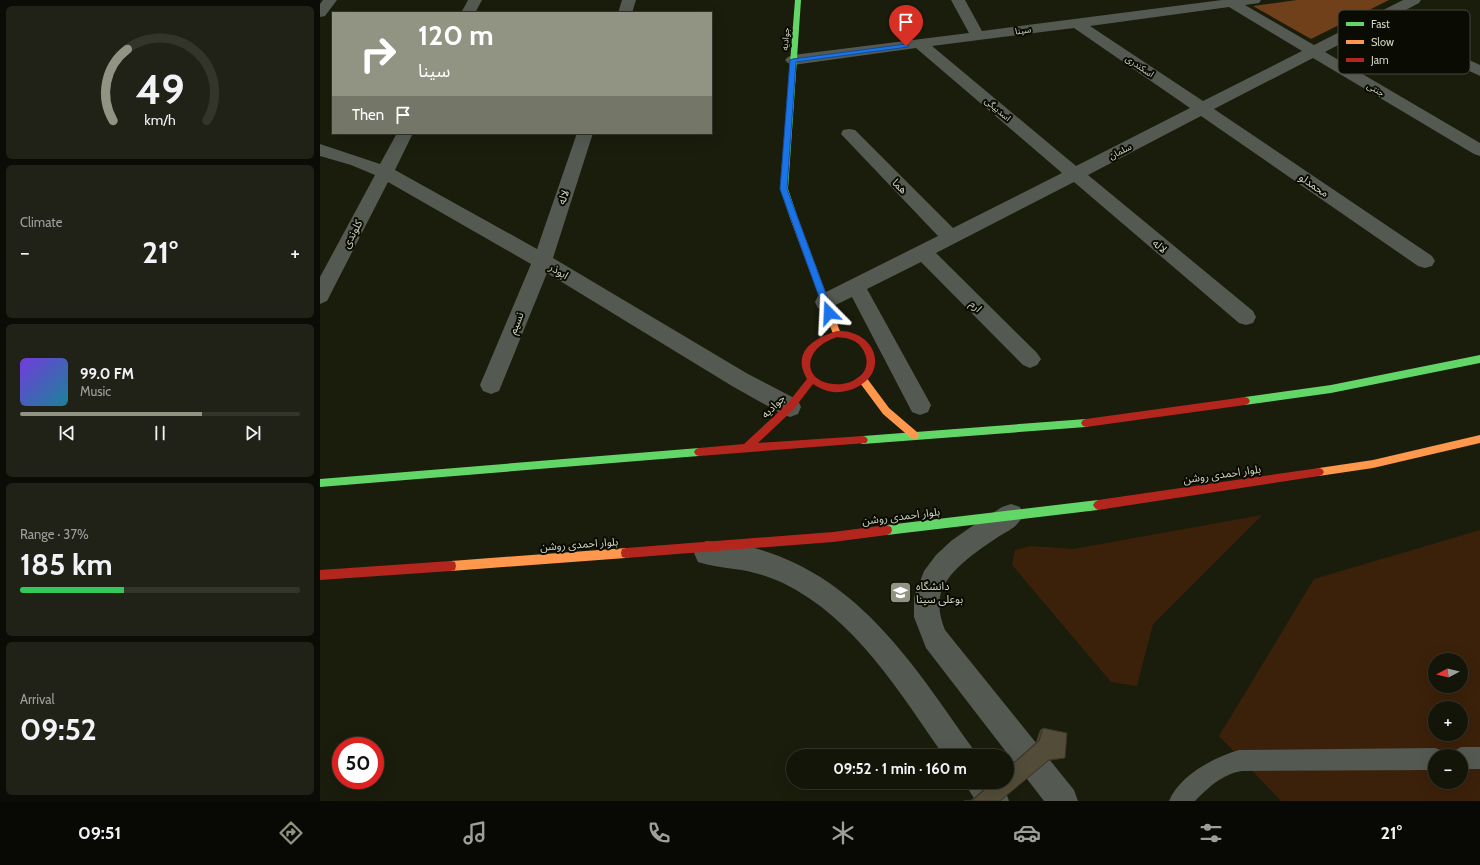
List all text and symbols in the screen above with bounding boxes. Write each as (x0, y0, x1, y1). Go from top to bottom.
pin (889, 5, 923, 46)
legend (1338, 10, 1470, 74)
icon: arrive (895, 11, 917, 33)
text: Fast (1371, 17, 1390, 31)
text: 120 m (418, 18, 494, 52)
street label: سینا (1014, 23, 1032, 37)
street label: جوادیه (779, 27, 792, 51)
icon: right (352, 28, 404, 80)
text: Slow (1371, 35, 1394, 49)
street label: اسکندری (1123, 53, 1156, 80)
text: Jam (1370, 53, 1389, 67)
text: سینا (418, 60, 450, 82)
text: 49 (135, 63, 185, 113)
street label: جنتی (1365, 80, 1387, 98)
street label: اسدبیگی (983, 95, 1013, 123)
icon: arrive (392, 104, 414, 126)
text: Then (352, 106, 384, 124)
text: km/h (144, 110, 176, 128)
street label: سلمان (1107, 141, 1133, 161)
street label: محمدلو (1296, 170, 1332, 200)
street label: هما (889, 175, 911, 197)
street label: لاله (554, 188, 572, 206)
text: Climate (20, 214, 62, 230)
street label: کلوندی (339, 217, 365, 251)
text: 21° (142, 234, 178, 271)
street label: لاله (1150, 236, 1170, 256)
text: − (20, 239, 30, 266)
text: + (290, 239, 300, 266)
street label: ابوذر (546, 259, 571, 282)
position arrow (808, 292, 850, 334)
street label: ارم (966, 297, 985, 316)
street label: نسیم (505, 310, 529, 337)
text: 99.0 FM (80, 365, 134, 383)
text: Music (80, 383, 111, 399)
street label: جوادیه (758, 391, 788, 421)
icon: previous (56, 422, 78, 444)
icon: pause (149, 422, 171, 444)
icon: next (242, 422, 264, 444)
street label: بلوار احمدی روشن (1182, 462, 1262, 486)
street label: بلوار احمدی روشن (861, 504, 941, 528)
text: Range · 37% (20, 526, 89, 542)
street label: بلوار احمدی روشن (539, 534, 619, 554)
text: 185 km (20, 546, 113, 583)
school or university icon: دانشگاه بوعلی سینا (887, 579, 913, 605)
place label: دانشگاه بوعلی سینا (916, 579, 963, 606)
north arrow (1428, 653, 1468, 693)
map controls (1428, 653, 1468, 789)
text: Arrival (20, 691, 55, 707)
button: + (1428, 701, 1468, 741)
text: 09:52 (20, 711, 97, 748)
speed limit sign: 50 (332, 737, 384, 789)
button: − (1428, 749, 1468, 789)
text: 09:52 · 1 min · 160 m (833, 760, 967, 778)
icon: directions (277, 819, 305, 847)
icon: music (461, 819, 489, 847)
icon: phone (645, 819, 673, 847)
icon: climate (829, 819, 857, 847)
icon: car (1013, 819, 1041, 847)
icon: filters (1197, 819, 1225, 847)
text: 09:51 (78, 822, 121, 844)
text: 21° (1381, 822, 1402, 844)

